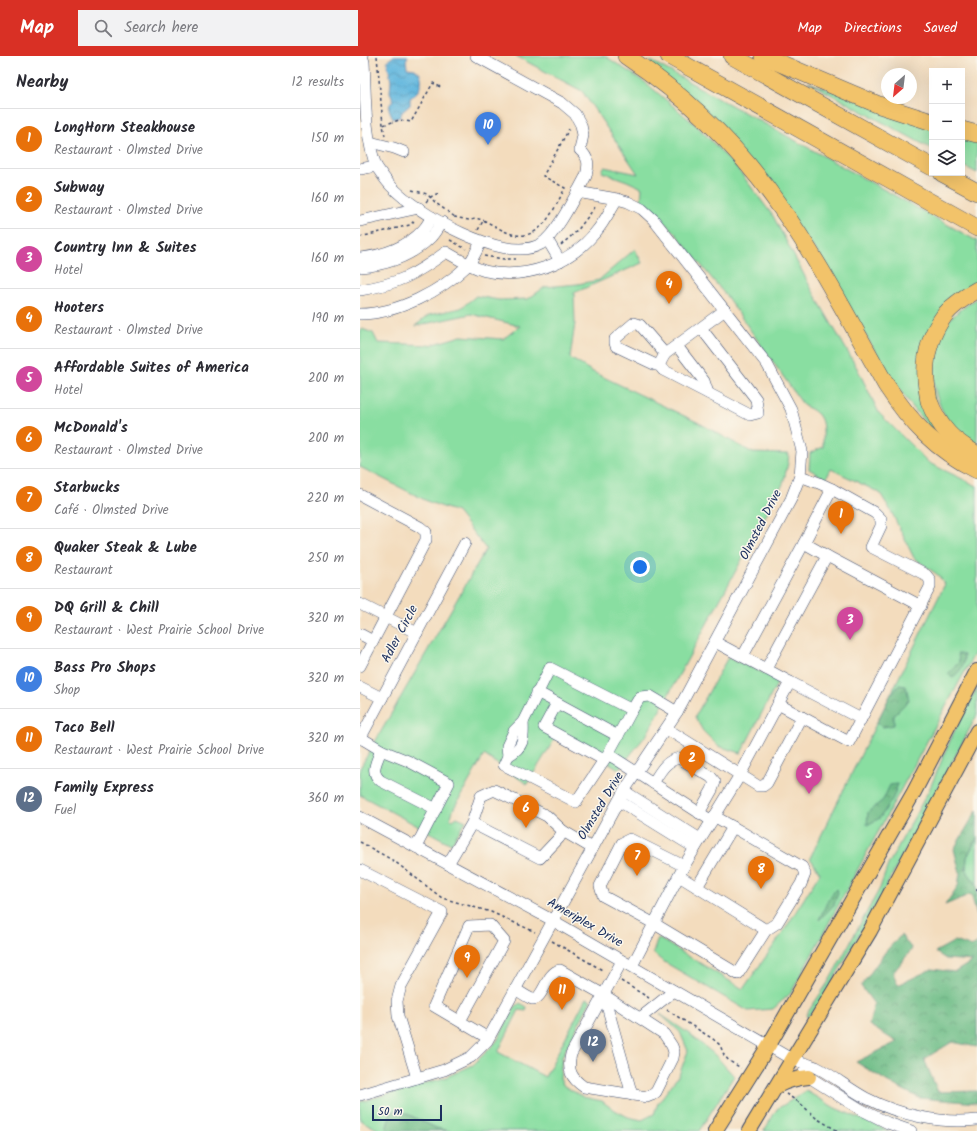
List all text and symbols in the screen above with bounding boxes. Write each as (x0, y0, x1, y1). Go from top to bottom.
search box (78, 10, 358, 46)
text: Map (20, 13, 54, 43)
text: Search here (124, 16, 198, 40)
icon: search (92, 17, 114, 39)
text: Map (797, 17, 822, 39)
text: Directions (844, 17, 902, 39)
text: Saved (924, 17, 957, 39)
north arrow (881, 68, 917, 104)
map controls (929, 68, 965, 176)
button: + (929, 68, 965, 104)
text: Nearby (16, 69, 68, 96)
text: 12 results (291, 72, 344, 93)
button: − (929, 104, 965, 140)
pin: 10 (475, 112, 501, 145)
text: LongHorn Steakhouse (54, 116, 195, 140)
text: 1 (27, 128, 31, 149)
text: 150 m (311, 128, 344, 149)
text: Restaurant · Olmsted Drive (54, 140, 203, 161)
button: layers (929, 140, 965, 176)
text: Subway (54, 176, 104, 200)
text: 2 (25, 188, 33, 209)
text: 160 m (311, 188, 344, 209)
text: Restaurant · Olmsted Drive (54, 200, 203, 221)
text: Country Inn & Suites (54, 236, 197, 260)
text: 3 (25, 248, 33, 269)
text: 160 m (311, 248, 344, 269)
text: Hotel (54, 260, 83, 281)
pin: 4 (656, 271, 682, 304)
text: Hooters (54, 296, 104, 320)
text: 4 (25, 308, 33, 329)
text: 190 m (312, 308, 344, 329)
text: Restaurant · Olmsted Drive (54, 320, 203, 341)
text: Affordable Suites of America (54, 356, 249, 380)
text: 5 (26, 368, 32, 389)
text: 200 m (308, 368, 344, 389)
text: Hotel (54, 380, 83, 401)
text: McDonald's (54, 416, 128, 440)
text: 6 (25, 428, 33, 449)
text: 200 m (308, 428, 344, 449)
text: Restaurant · Olmsted Drive (54, 440, 203, 461)
text: Starbucks (54, 476, 120, 500)
street label: Olmsted Drive (734, 486, 788, 564)
text: 7 (26, 488, 32, 509)
text: 220 m (307, 488, 344, 509)
text: Café · Olmsted Drive (54, 500, 169, 521)
pin: 1 (828, 501, 854, 534)
text: Quaker Steak & Lube (54, 536, 197, 560)
text: 8 (25, 548, 33, 569)
text: 250 m (307, 548, 344, 569)
your location (630, 557, 650, 577)
text: Restaurant (54, 560, 113, 581)
text: DQ Grill & Chill (54, 596, 159, 620)
street label: Adler Circle (376, 601, 424, 667)
pin: 3 (837, 607, 863, 640)
text: 9 (26, 608, 32, 629)
text: 320 m (307, 608, 344, 629)
text: Restaurant · West Prairie School Drive (54, 620, 264, 641)
text: Bass Pro Shops (54, 656, 156, 680)
text: 10 (24, 668, 34, 689)
text: 320 m (307, 668, 344, 689)
text: Shop (54, 680, 80, 701)
text: Taco Bell (54, 716, 114, 740)
text: 11 (25, 728, 33, 749)
text: 320 m (307, 728, 344, 749)
text: Restaurant · West Prairie School Drive (54, 740, 264, 761)
pin: 2 (679, 745, 705, 778)
pin: 5 (796, 761, 822, 794)
street label: Olmsted Drive (572, 768, 630, 844)
text: Family Express (54, 776, 154, 800)
text: 12 (23, 788, 35, 809)
text: 360 m (307, 788, 344, 809)
pin: 6 (513, 795, 539, 828)
text: Fuel (54, 800, 76, 821)
pin: 7 (624, 843, 650, 876)
pin: 8 (748, 856, 774, 889)
street label: Ameriplex Drive (543, 893, 627, 953)
pin: 9 (454, 945, 480, 978)
pin: 11 (549, 977, 575, 1010)
pin: 12 (580, 1029, 606, 1062)
scale bar (372, 1103, 442, 1122)
text: 50 m (378, 1103, 403, 1121)

